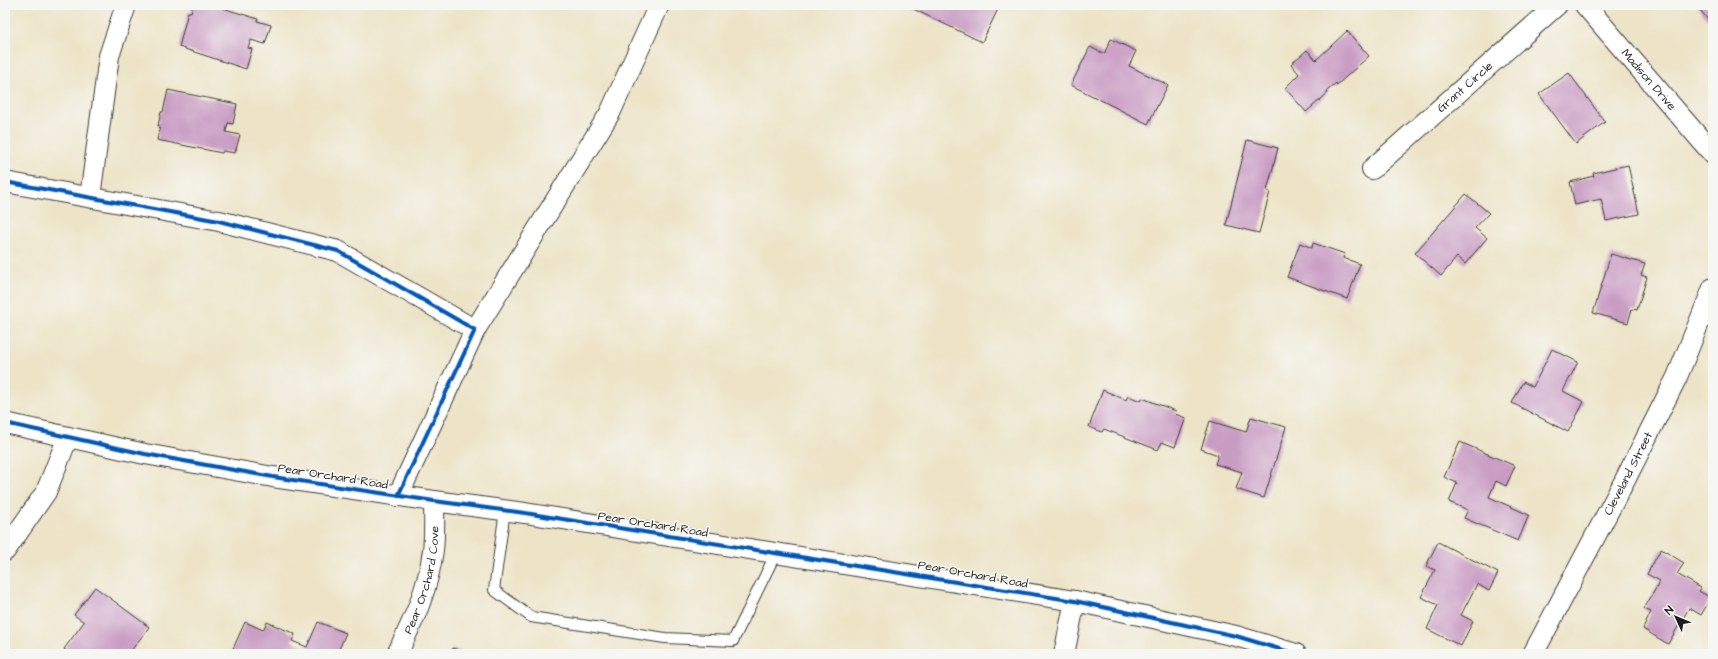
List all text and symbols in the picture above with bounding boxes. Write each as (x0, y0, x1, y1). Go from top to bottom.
street label: Madison Drive (1617, 45, 1680, 115)
street label: Grant Circle (1433, 57, 1497, 117)
street label: Cleveland Street (1600, 429, 1657, 518)
street label: Pear Orchard Road (277, 459, 389, 494)
street label: Pear Orchard Road (597, 507, 709, 542)
street label: Pear Orchard Cove (400, 525, 443, 637)
street label: Pear Orchard Road (917, 556, 1029, 593)
north arrow (1656, 597, 1696, 637)
text: N (1661, 603, 1677, 618)

